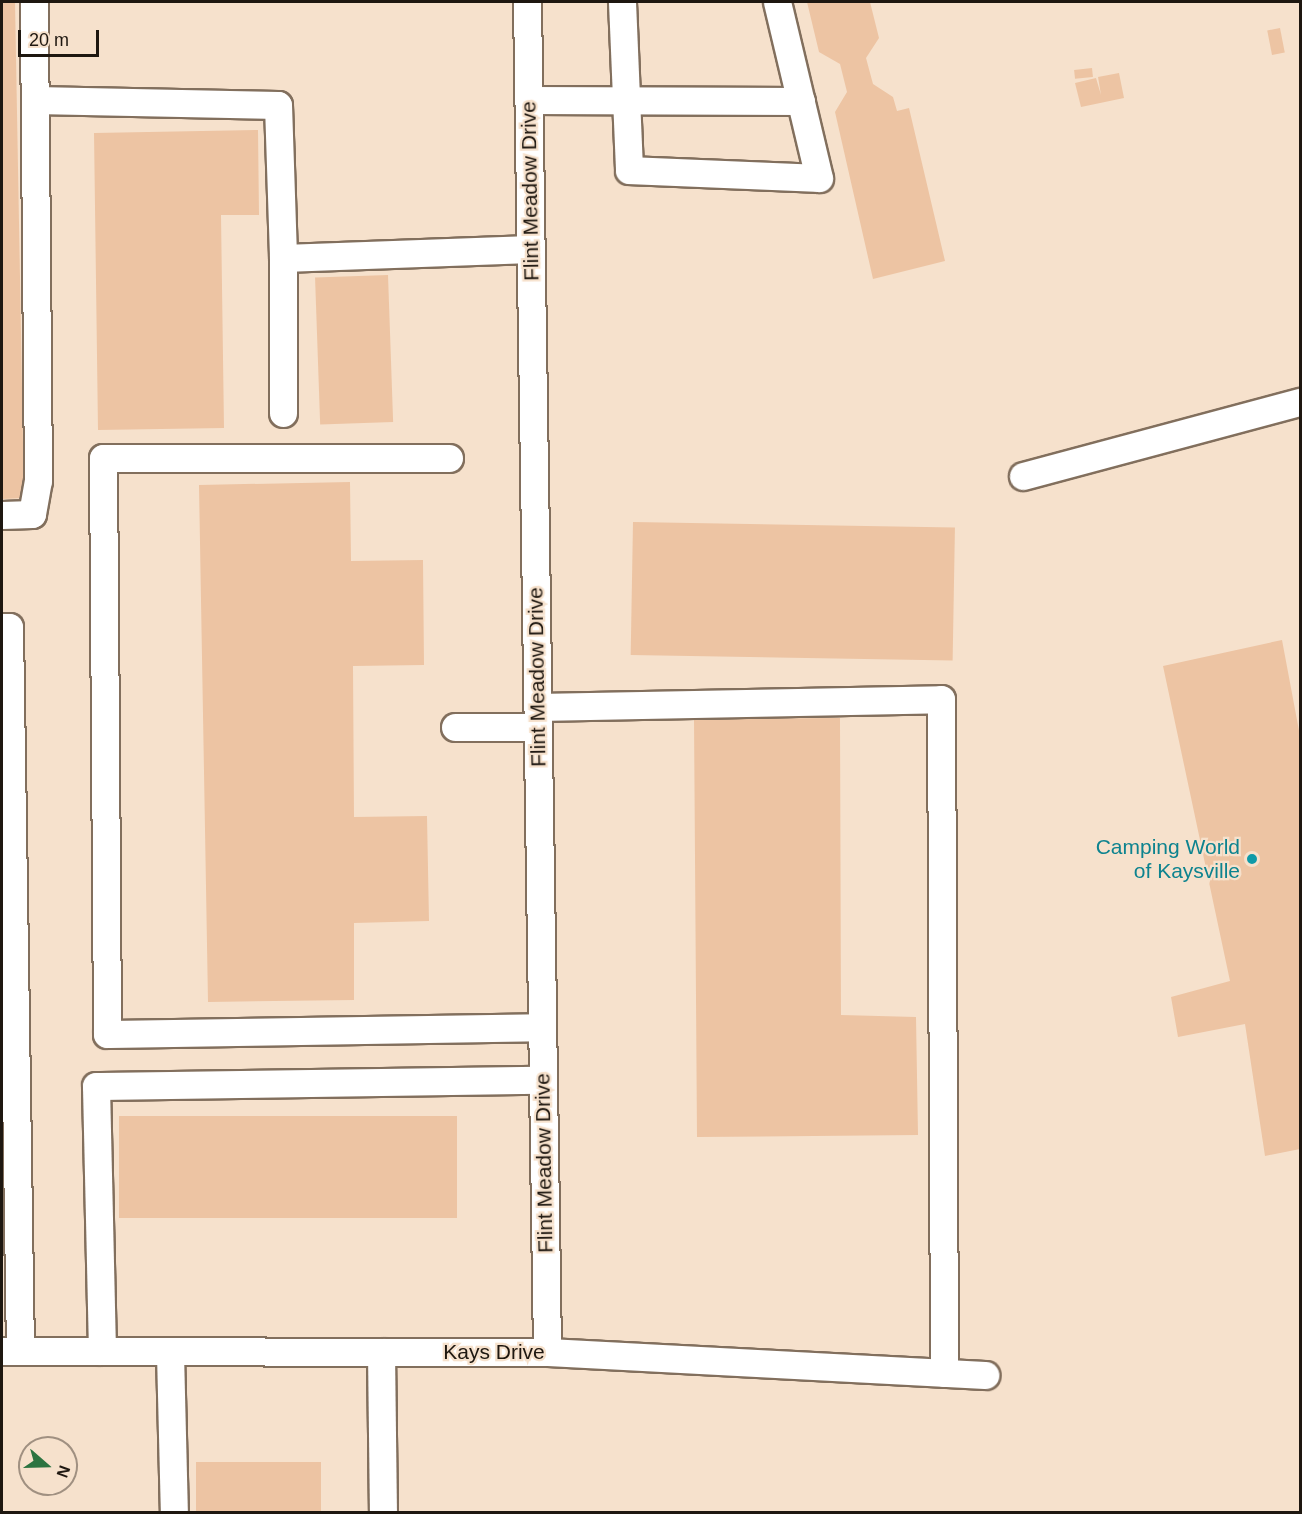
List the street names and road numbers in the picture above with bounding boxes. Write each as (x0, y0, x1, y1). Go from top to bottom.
street label: Flint Meadow Drive (516, 101, 544, 281)
street label: Flint Meadow Drive (523, 587, 551, 767)
street label: Flint Meadow Drive (530, 1073, 558, 1253)
street label: Kays Drive (443, 1339, 545, 1365)

